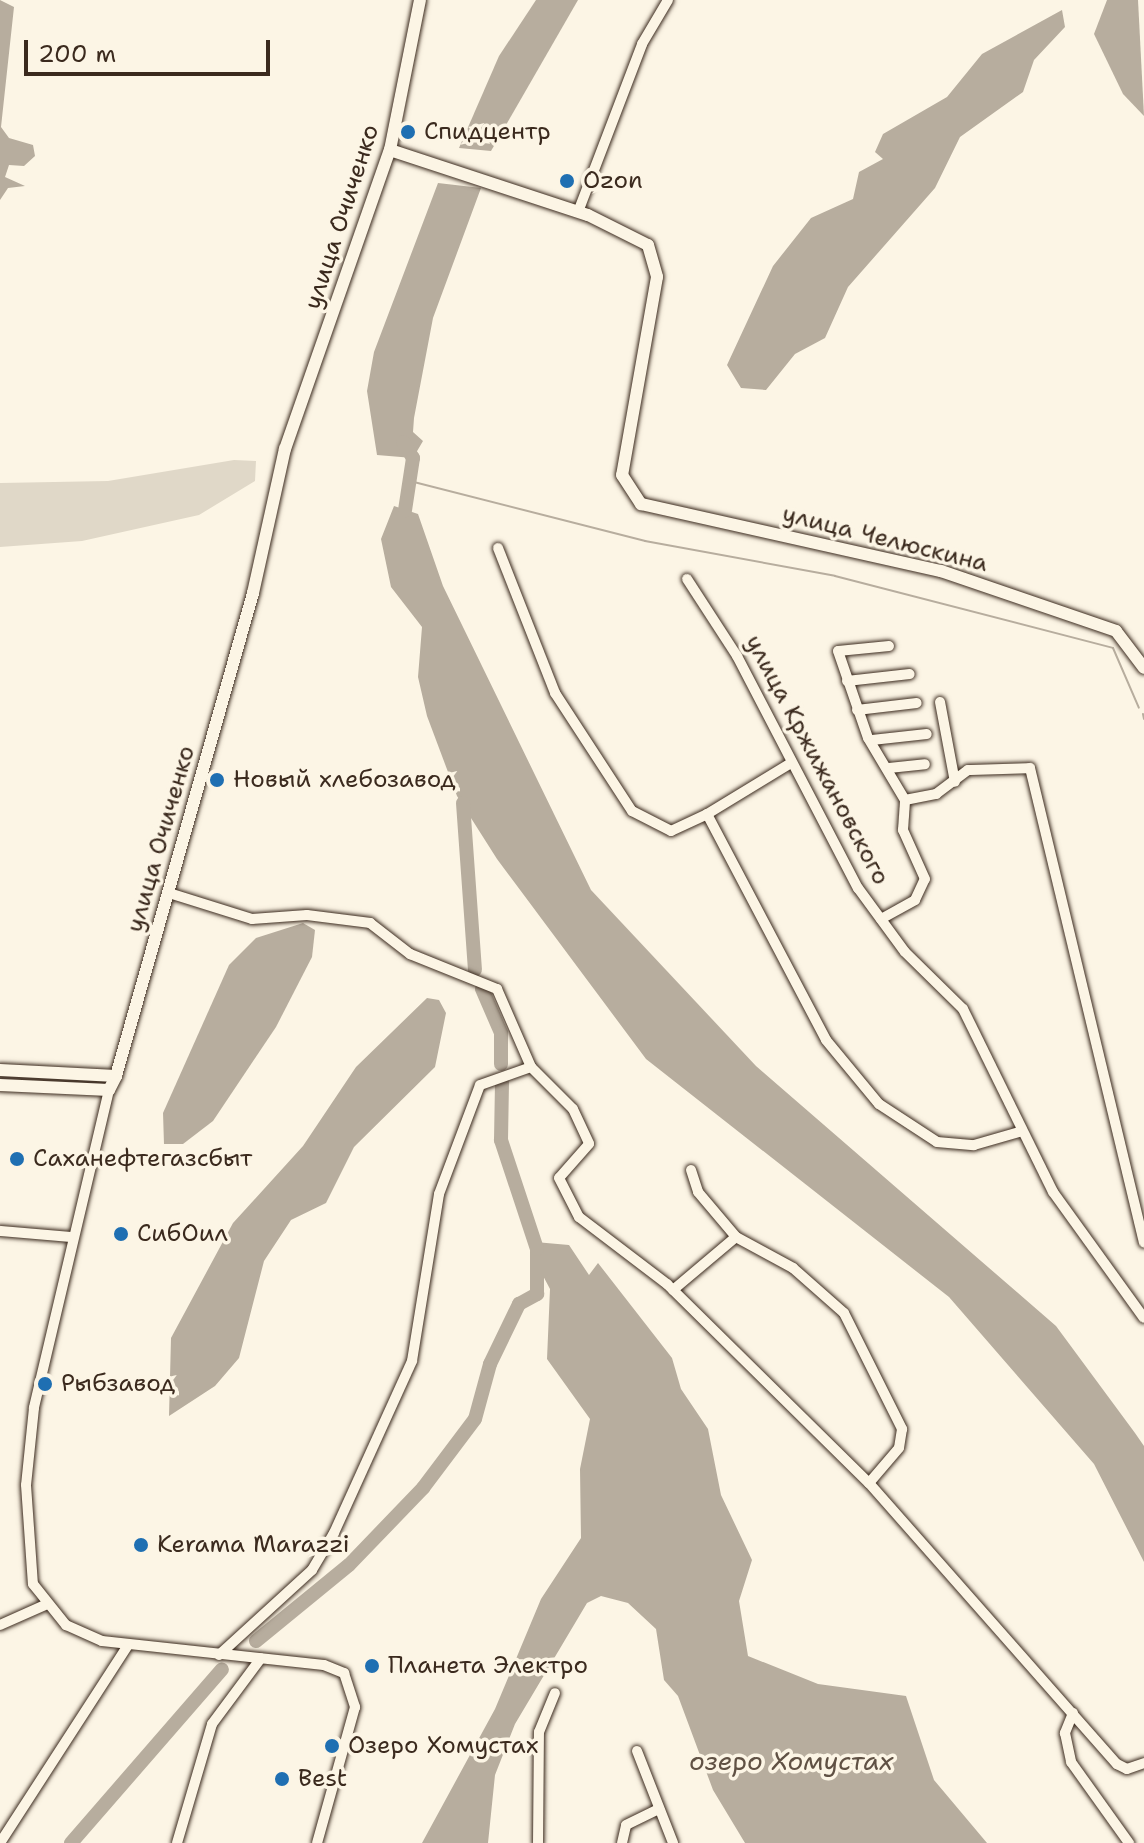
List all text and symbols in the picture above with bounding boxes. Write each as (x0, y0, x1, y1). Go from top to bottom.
scale bar (28, 24, 274, 74)
text: 200 m (38, 38, 116, 70)
place label: Спидцентр (424, 118, 551, 146)
street label: улица Очиченко (299, 121, 385, 313)
marker: Спидцентр (399, 123, 417, 141)
place label: Ozon (583, 167, 643, 195)
marker: Ozon (558, 172, 576, 190)
street label: улица Челюскина (779, 500, 991, 578)
street label: улица Кржижановского (739, 630, 895, 890)
street label: улица Очиченко (121, 742, 201, 936)
place label: Новый хлебозавод (233, 766, 456, 794)
marker: Новый хлебозавод (208, 771, 226, 789)
place label: Саханефтегазсбыт (33, 1145, 252, 1173)
marker: Саханефтегазсбыт (8, 1150, 26, 1168)
place label: СибОил (137, 1220, 228, 1248)
marker: СибОил (112, 1225, 130, 1243)
place label: Рыбзавод (61, 1370, 175, 1398)
marker: Рыбзавод (36, 1375, 54, 1393)
place label: Kerama Marazzi (157, 1531, 350, 1559)
marker: Kerama Marazzi (132, 1536, 150, 1554)
place label: Планета Электро (388, 1652, 588, 1680)
marker: Планета Электро (363, 1657, 381, 1675)
place label: Озеро Хомустах (348, 1732, 538, 1760)
marker: Озеро Хомустах (323, 1737, 341, 1755)
water label: озеро Хомустах (689, 1745, 893, 1777)
place label: Best (298, 1765, 347, 1793)
marker: Best (273, 1770, 291, 1788)

